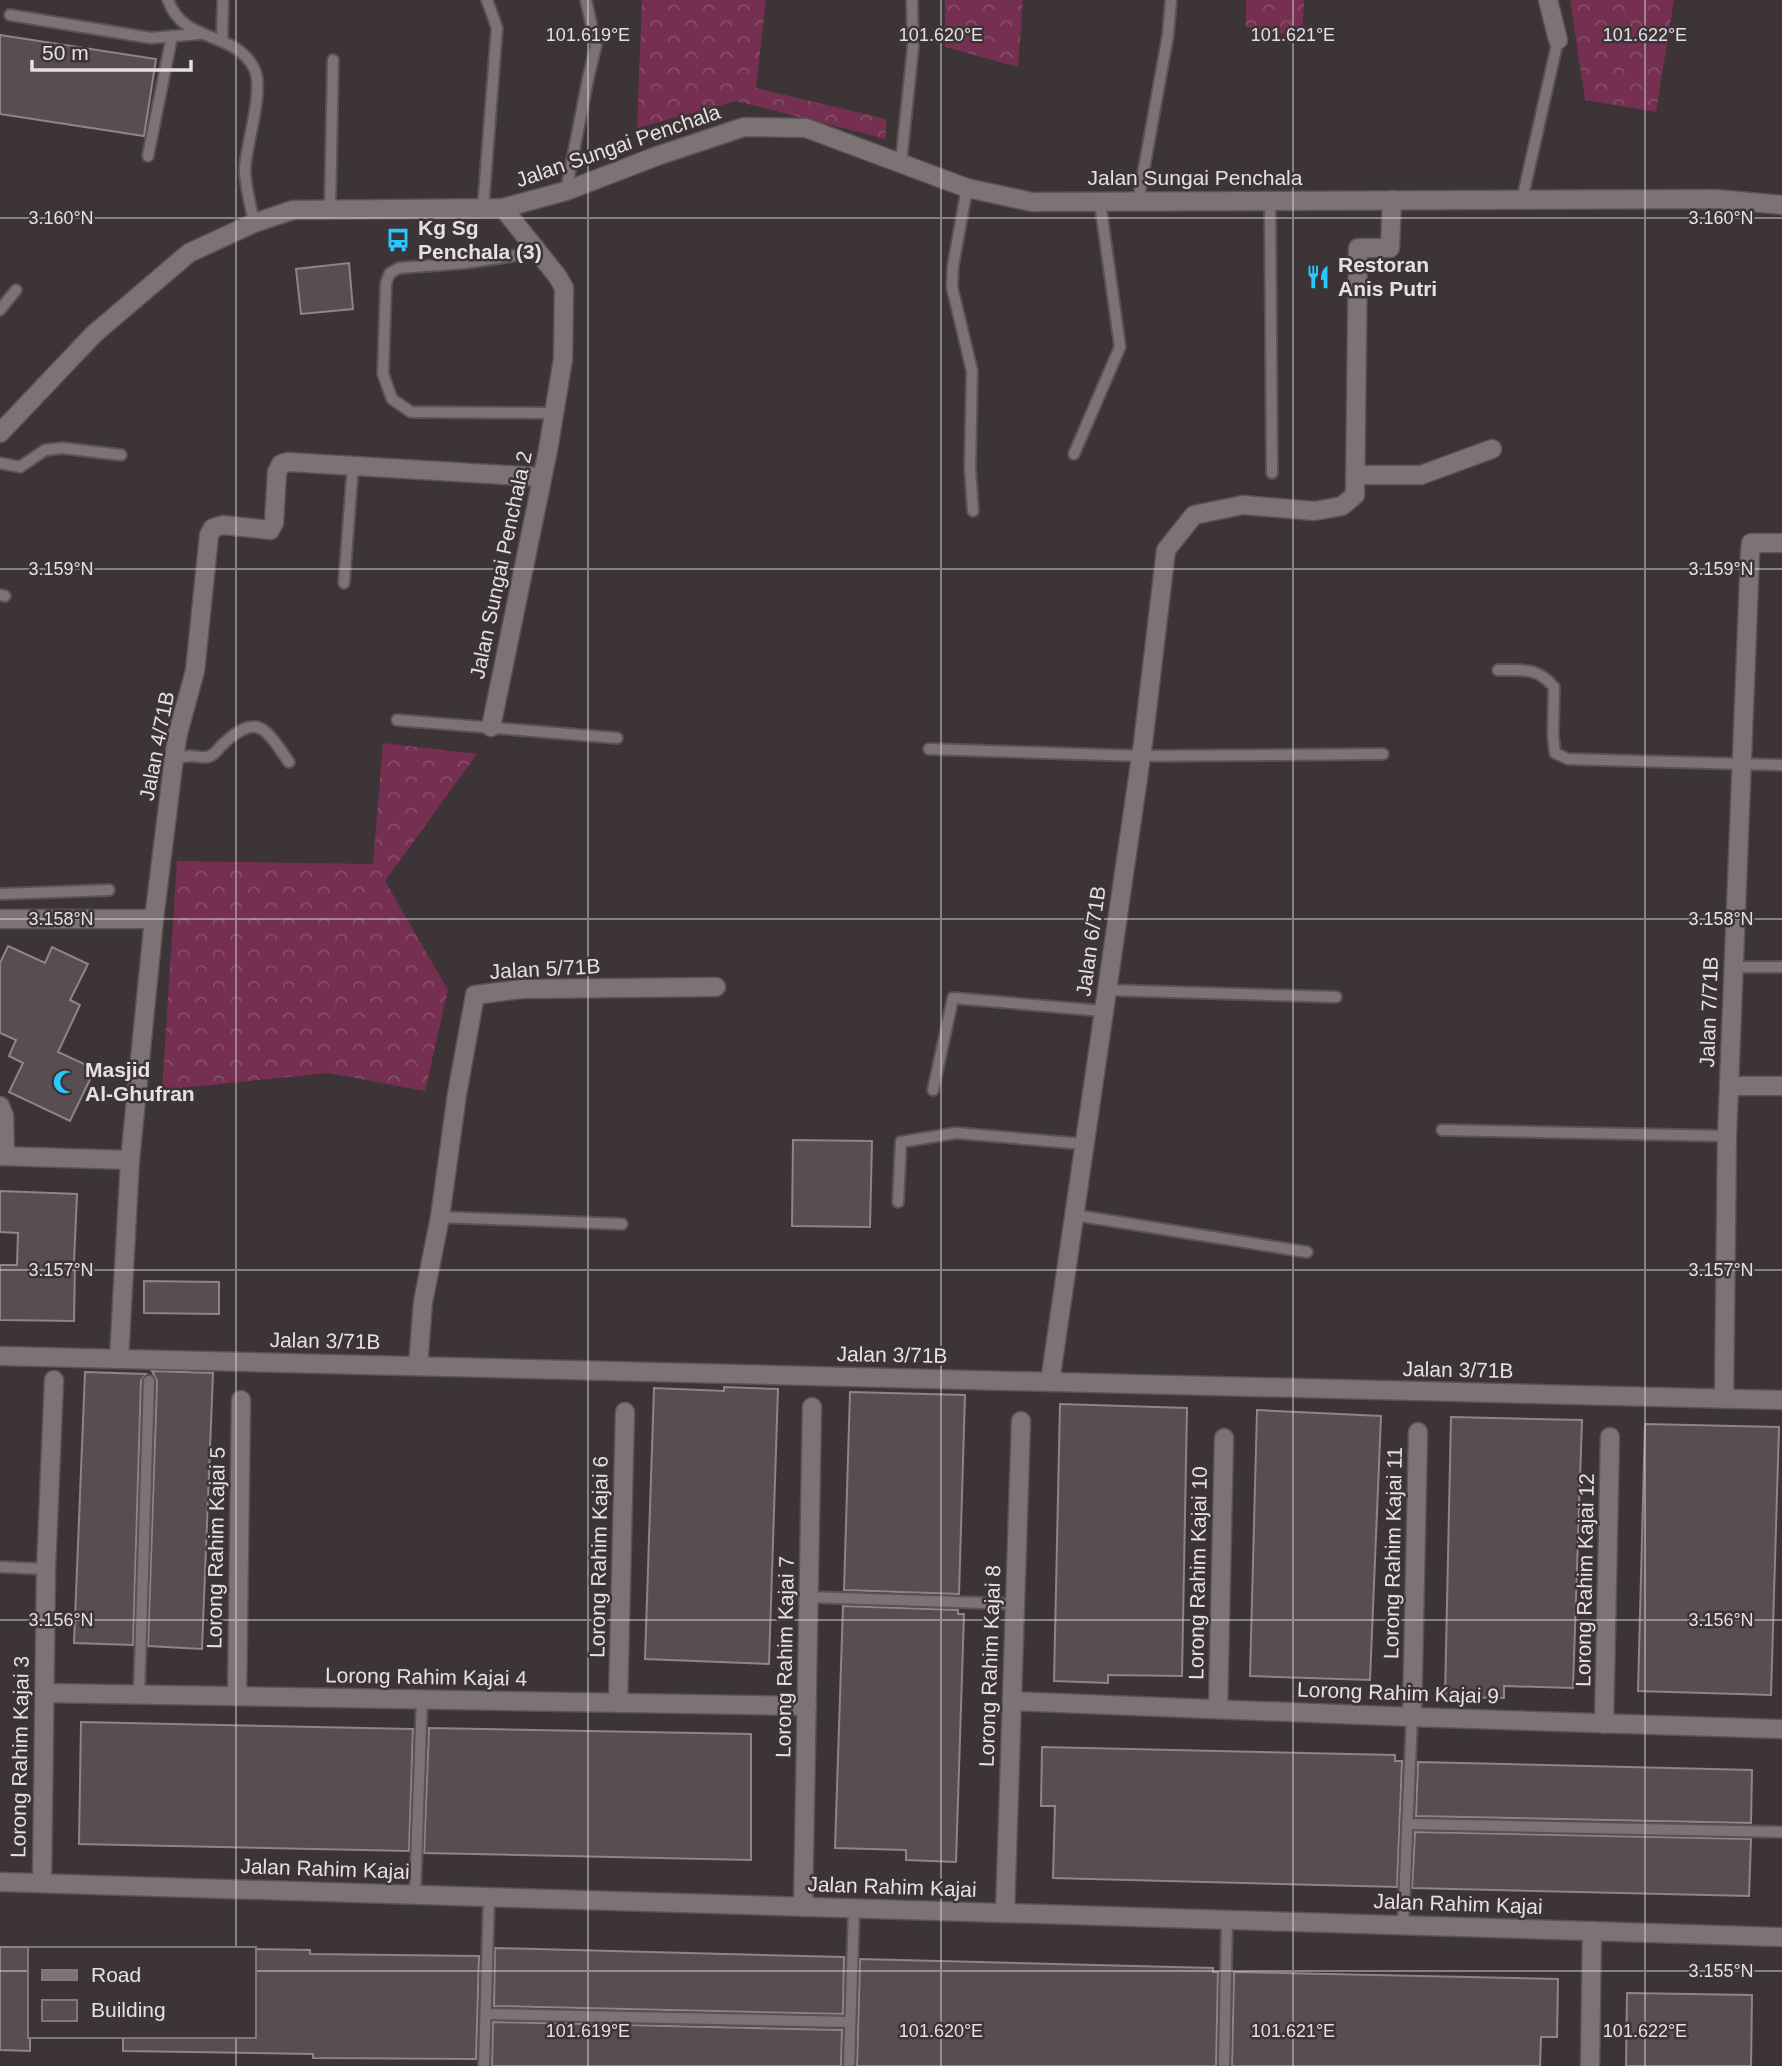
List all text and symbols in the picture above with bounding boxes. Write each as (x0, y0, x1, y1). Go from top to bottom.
text: 101.619°E (546, 25, 630, 45)
text: 101.620°E (899, 25, 983, 45)
text: 101.621°E (1251, 25, 1335, 45)
text: 101.622°E (1603, 25, 1687, 45)
scale bar (32, 28, 191, 72)
text: 50 m (42, 41, 89, 64)
street label: Jalan Sungai Penchala (513, 100, 723, 191)
street label: Jalan Sungai Penchala (1088, 166, 1303, 189)
text: 3.160°N (28, 208, 94, 228)
text: 3.160°N (1688, 208, 1754, 228)
place label: Kg Sg Penchala (3) (418, 216, 542, 263)
bus stop icon: Kg Sg Penchala (3) (384, 226, 412, 254)
place label: Restoran Anis Putri (1338, 253, 1437, 300)
restaurant icon: Restoran Anis Putri (1304, 263, 1332, 291)
street label: Jalan Sungai Penchala 2 (465, 449, 536, 681)
text: 3.159°N (28, 559, 94, 579)
text: 3.159°N (1688, 559, 1754, 579)
street label: Jalan 4/71B (135, 689, 178, 803)
street label: Jalan 6/71B (1071, 884, 1110, 997)
text: 3.158°N (28, 909, 94, 929)
text: 3.158°N (1688, 909, 1754, 929)
street label: Jalan 5/71B (489, 954, 601, 983)
street label: Jalan 7/71B (1695, 956, 1722, 1068)
place label: Masjid Al-Ghufran (85, 1058, 195, 1105)
mosque icon: Masjid Al-Ghufran (51, 1068, 79, 1096)
text: 3.157°N (28, 1260, 94, 1280)
text: 3.157°N (1688, 1260, 1754, 1280)
street label: Jalan 3/71B (269, 1328, 381, 1353)
street label: Jalan 3/71B (836, 1342, 948, 1367)
street label: Jalan 3/71B (1402, 1357, 1514, 1382)
street label: Lorong Rahim Kajai 5 (202, 1447, 229, 1649)
street label: Lorong Rahim Kajai 11 (1379, 1447, 1406, 1659)
street label: Lorong Rahim Kajai 6 (585, 1456, 612, 1658)
street label: Lorong Rahim Kajai 10 (1184, 1466, 1211, 1680)
street label: Lorong Rahim Kajai 12 (1571, 1473, 1598, 1687)
street label: Lorong Rahim Kajai 7 (771, 1556, 798, 1758)
street label: Lorong Rahim Kajai 8 (974, 1565, 1005, 1767)
text: 3.156°N (28, 1610, 94, 1630)
text: 3.156°N (1688, 1610, 1754, 1630)
street label: Lorong Rahim Kajai 3 (6, 1656, 33, 1858)
street label: Lorong Rahim Kajai 4 (325, 1663, 527, 1690)
street label: Lorong Rahim Kajai 9 (1297, 1677, 1499, 1708)
street label: Jalan Rahim Kajai (240, 1854, 410, 1883)
street label: Jalan Rahim Kajai (807, 1872, 977, 1901)
street label: Jalan Rahim Kajai (1373, 1889, 1543, 1918)
legend (28, 1947, 256, 2038)
text: 3.155°N (1688, 1961, 1754, 1981)
text: Road (91, 1963, 141, 1986)
text: Building (91, 1998, 166, 2021)
text: 101.619°E (546, 2021, 630, 2041)
text: 101.620°E (899, 2021, 983, 2041)
text: 101.621°E (1251, 2021, 1335, 2041)
text: 101.622°E (1603, 2021, 1687, 2041)

